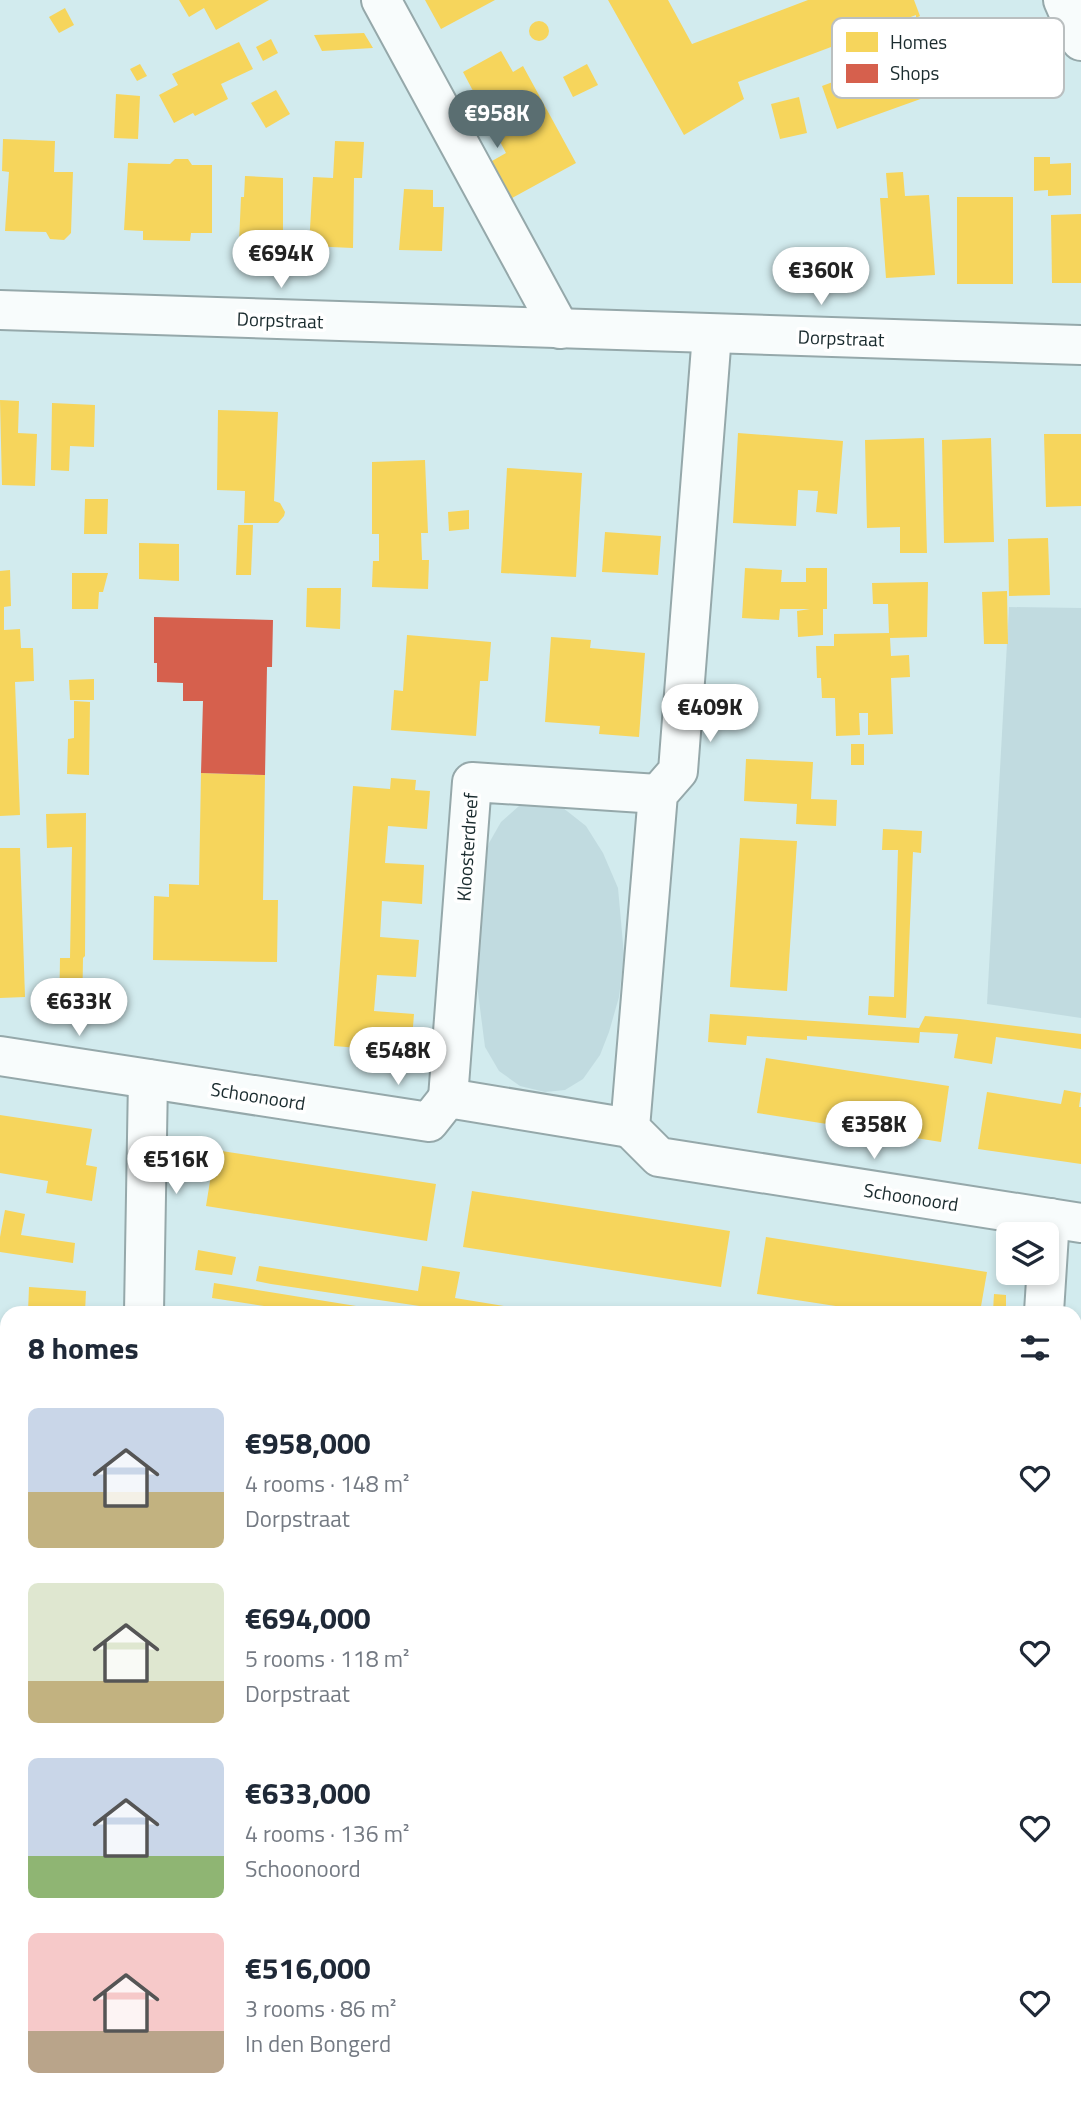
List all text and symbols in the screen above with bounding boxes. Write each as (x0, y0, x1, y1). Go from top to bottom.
legend (832, 18, 1064, 98)
text: Homes (890, 27, 947, 56)
text: Shops (890, 58, 940, 87)
pin: €958K (448, 90, 546, 150)
text: €958K (464, 95, 530, 130)
pin: €694K (232, 230, 330, 290)
text: €694K (248, 235, 314, 270)
pin: €360K (772, 247, 870, 307)
text: €360K (788, 252, 854, 287)
street label: Dorpstraat (236, 303, 324, 336)
street label: Dorpstraat (797, 321, 885, 354)
pin: €409K (661, 684, 759, 744)
text: €409K (677, 689, 743, 724)
street label: Kloosterdreef (448, 791, 485, 902)
pin: €633K (30, 978, 128, 1038)
text: €633K (46, 983, 112, 1018)
pin: €548K (349, 1028, 447, 1087)
text: €548K (365, 1032, 431, 1067)
street label: Schoonoord (209, 1074, 308, 1117)
pin: €358K (825, 1102, 923, 1161)
text: €358K (841, 1106, 907, 1141)
pin: €516K (127, 1136, 225, 1196)
text: €516K (143, 1141, 209, 1176)
street label: Schoonoord (862, 1175, 961, 1218)
map controls (996, 1222, 1059, 1285)
button: layers (996, 1222, 1059, 1285)
text: 8 homes (28, 1325, 139, 1371)
icon: filters (1016, 1329, 1054, 1367)
text: €958,000 (245, 1420, 371, 1466)
icon: home (84, 1436, 168, 1520)
icon: heart (1016, 1459, 1054, 1497)
text: 4 rooms · 148 m² (245, 1466, 409, 1501)
text: Dorpstraat (245, 1501, 350, 1536)
text: €694,000 (245, 1595, 371, 1641)
icon: home (84, 1611, 168, 1695)
icon: heart (1016, 1634, 1054, 1672)
text: 5 rooms · 118 m² (245, 1641, 409, 1676)
text: Dorpstraat (245, 1676, 350, 1711)
text: €633,000 (245, 1770, 371, 1816)
icon: home (84, 1786, 168, 1870)
icon: heart (1016, 1809, 1054, 1847)
text: 4 rooms · 136 m² (245, 1816, 409, 1851)
text: Schoonoord (245, 1851, 361, 1886)
text: €516,000 (245, 1945, 371, 1991)
icon: home (84, 1961, 168, 2045)
icon: heart (1016, 1984, 1054, 2022)
text: 3 rooms · 86 m² (245, 1991, 396, 2026)
text: In den Bongerd (245, 2026, 391, 2061)

